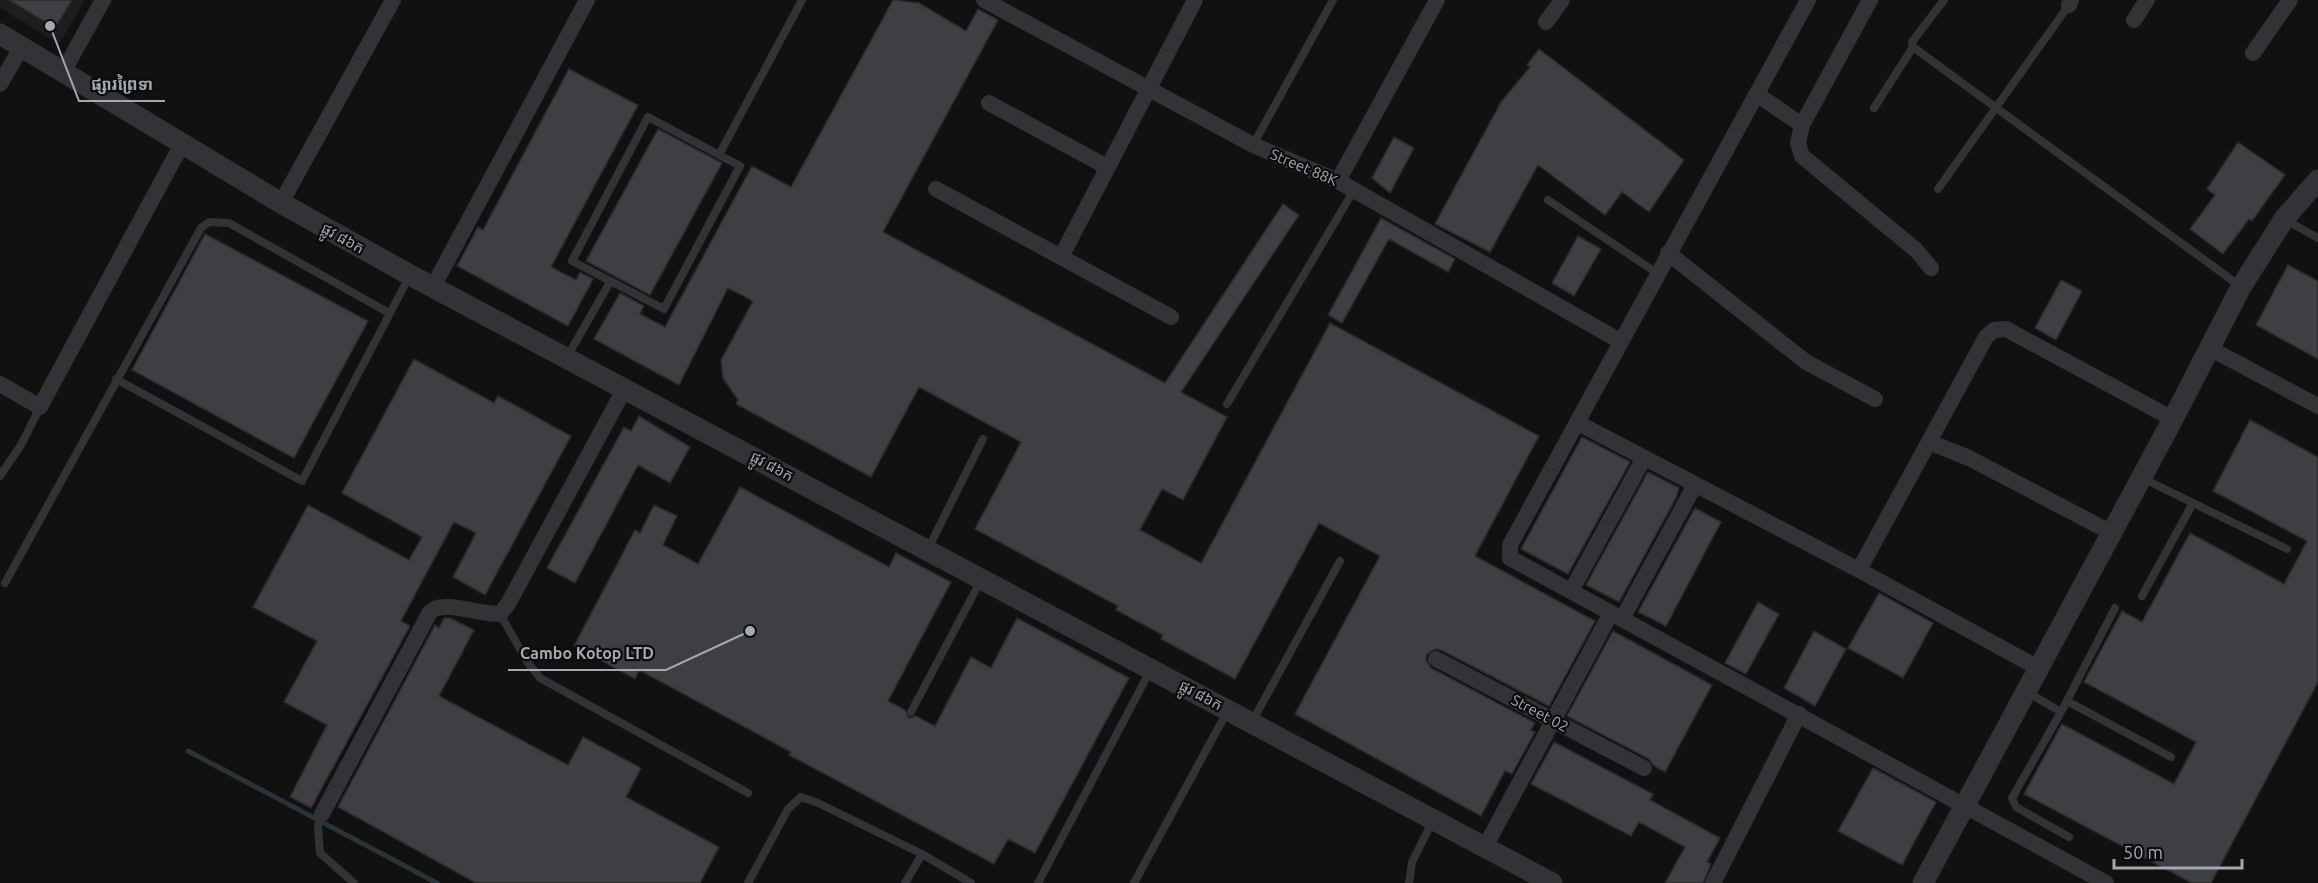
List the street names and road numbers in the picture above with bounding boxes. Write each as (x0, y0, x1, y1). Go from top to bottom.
street label: Street 88K (1268, 145, 1340, 189)
street label: ផ្លូវ ៨៦ក (316, 219, 367, 261)
street label: ផ្លូវ ៨៦ក (745, 448, 796, 489)
street label: ផ្លូវ ៨៦ក (1174, 677, 1225, 718)
street label: Street 02 (1509, 691, 1571, 735)

